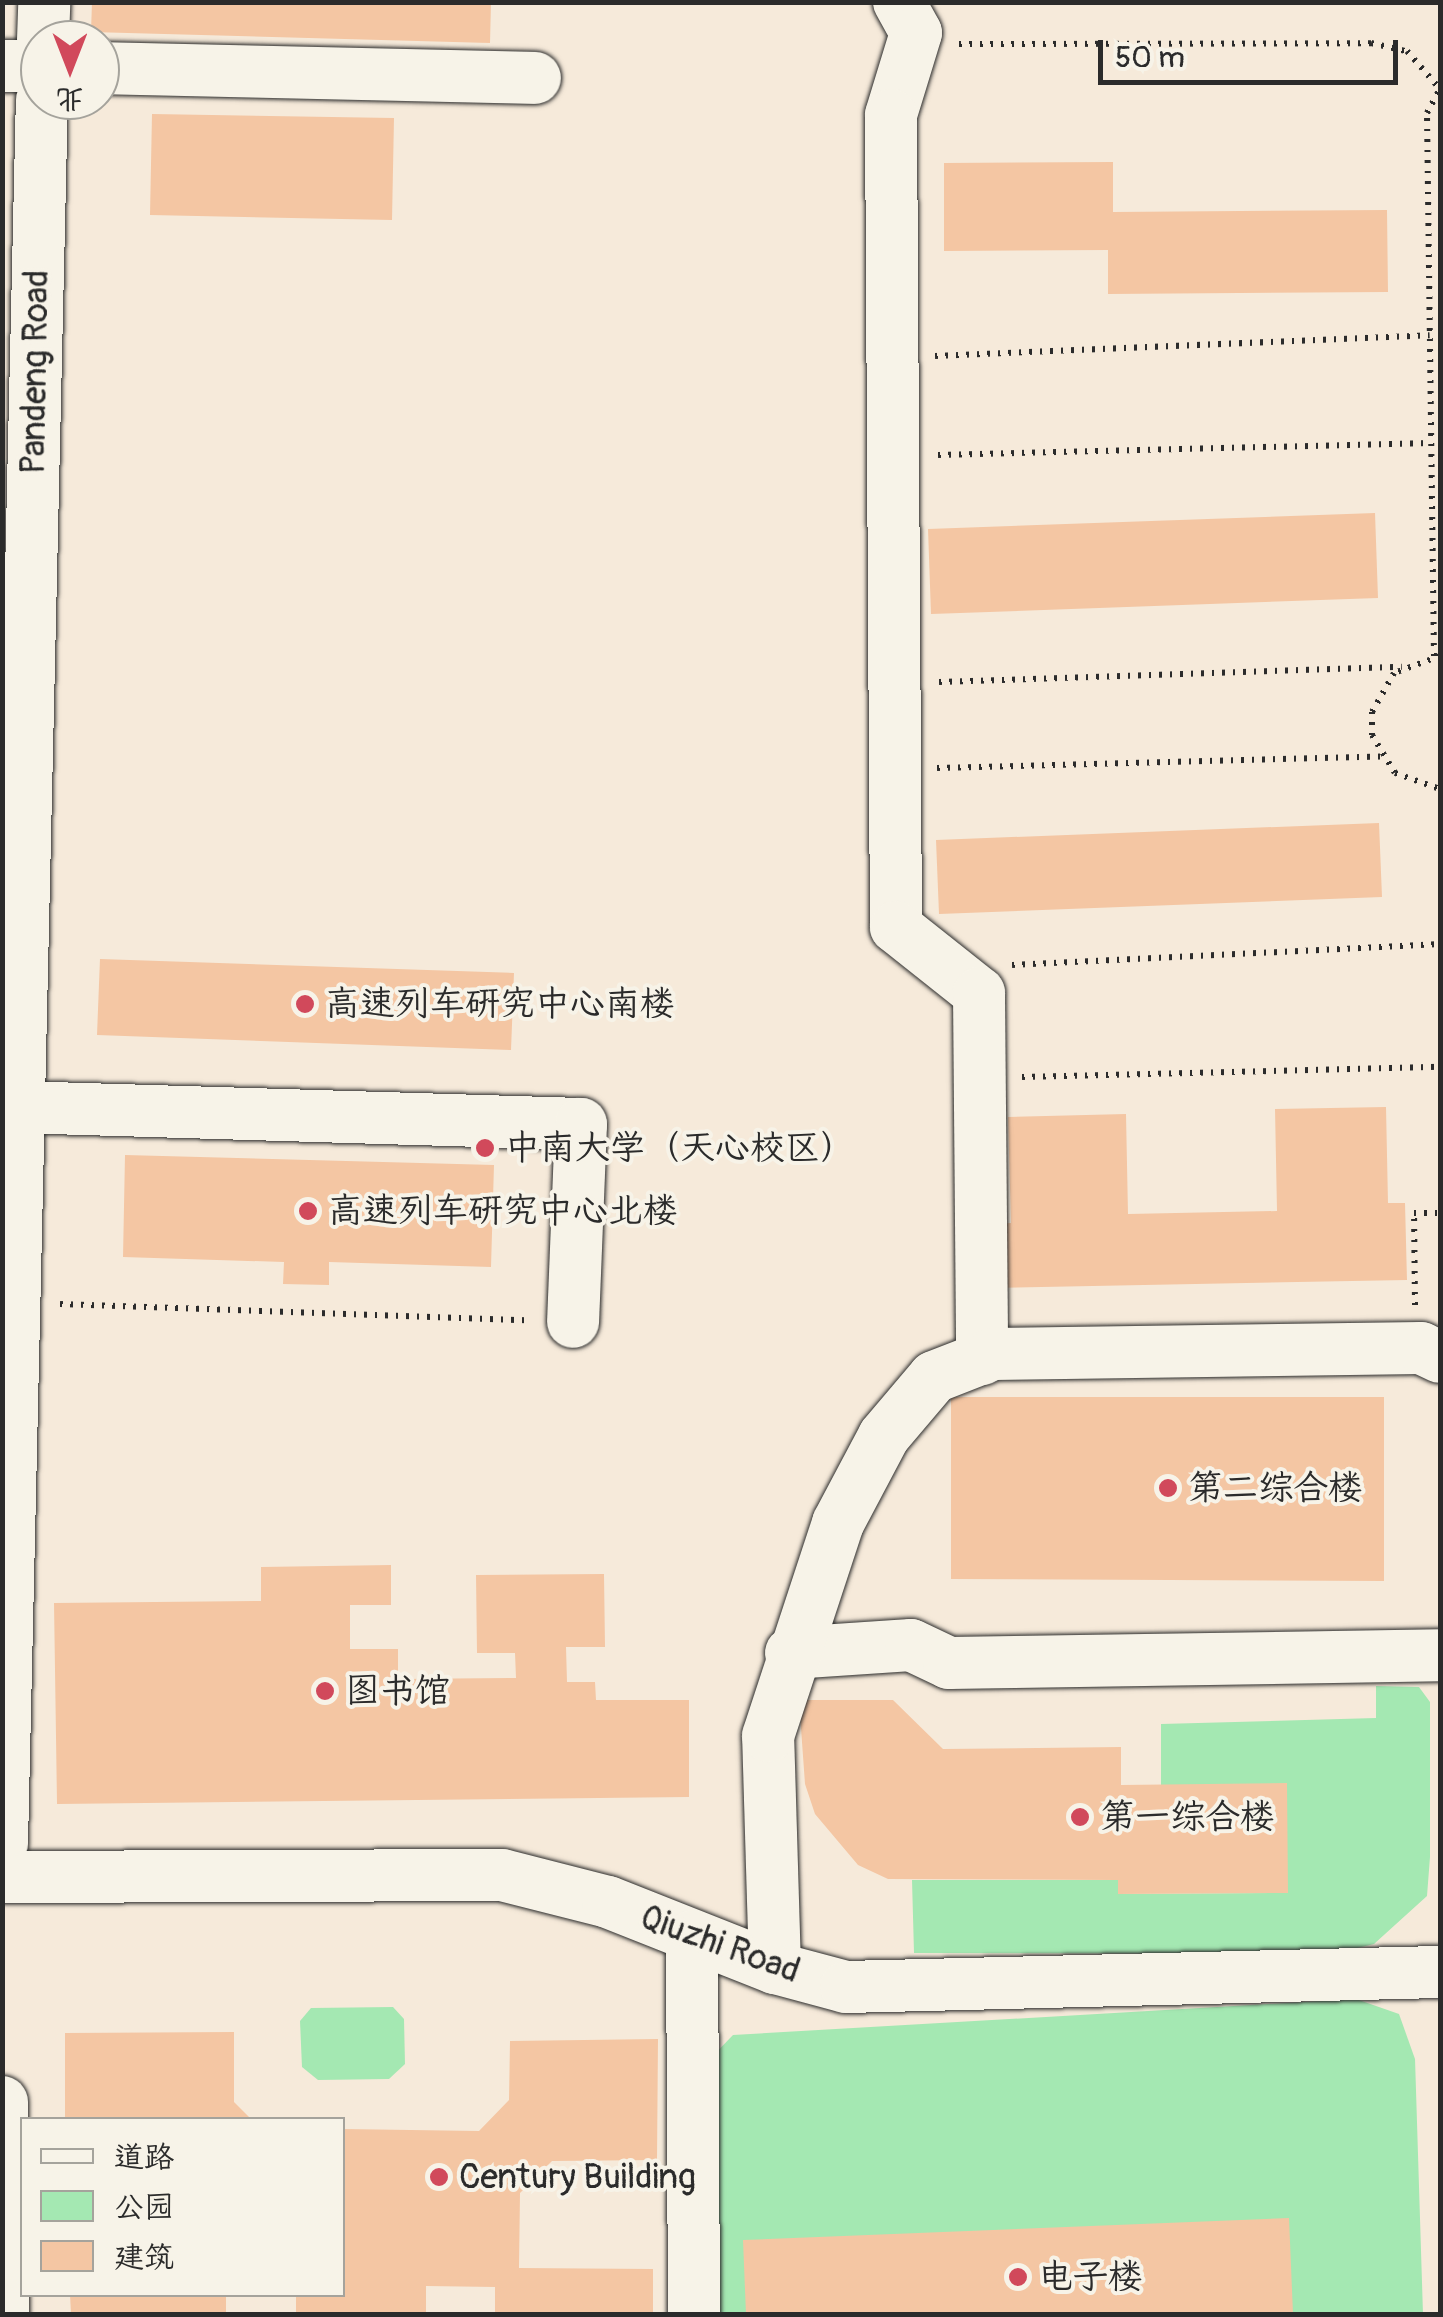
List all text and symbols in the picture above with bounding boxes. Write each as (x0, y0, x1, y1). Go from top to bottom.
north arrow (20, 20, 120, 120)
scale bar (1103, 20, 1403, 82)
text: 50 m (1115, 39, 1185, 76)
text: 北 (56, 81, 84, 116)
street label: Pandeng Road (12, 269, 58, 475)
place label: 高速列车研究中心南楼 (325, 983, 675, 1025)
marker: 高速列车研究中心南楼 (294, 993, 316, 1015)
place label: 中南大学（天心校区） (505, 1127, 855, 1169)
marker: 中南大学（天心校区） (474, 1137, 496, 1159)
place label: 高速列车研究中心北楼 (328, 1190, 678, 1232)
marker: 高速列车研究中心北楼 (297, 1200, 319, 1222)
place label: 第二综合楼 (1188, 1467, 1363, 1509)
marker: 第二综合楼 (1157, 1477, 1179, 1499)
place label: 图书馆 (345, 1670, 450, 1712)
marker: 图书馆 (314, 1680, 336, 1702)
place label: 第一综合楼 (1100, 1796, 1275, 1838)
marker: 第一综合楼 (1069, 1806, 1091, 1828)
street label: Qiuzhi Road (635, 1896, 805, 1992)
legend (20, 2117, 345, 2297)
text: 道路 (114, 2139, 174, 2176)
place label: Century Building (459, 2156, 696, 2198)
marker: Century Building (428, 2166, 450, 2188)
text: 公园 (114, 2189, 174, 2226)
text: 建筑 (114, 2239, 174, 2276)
place label: 电子楼 (1038, 2256, 1143, 2298)
marker: 电子楼 (1007, 2266, 1029, 2288)

